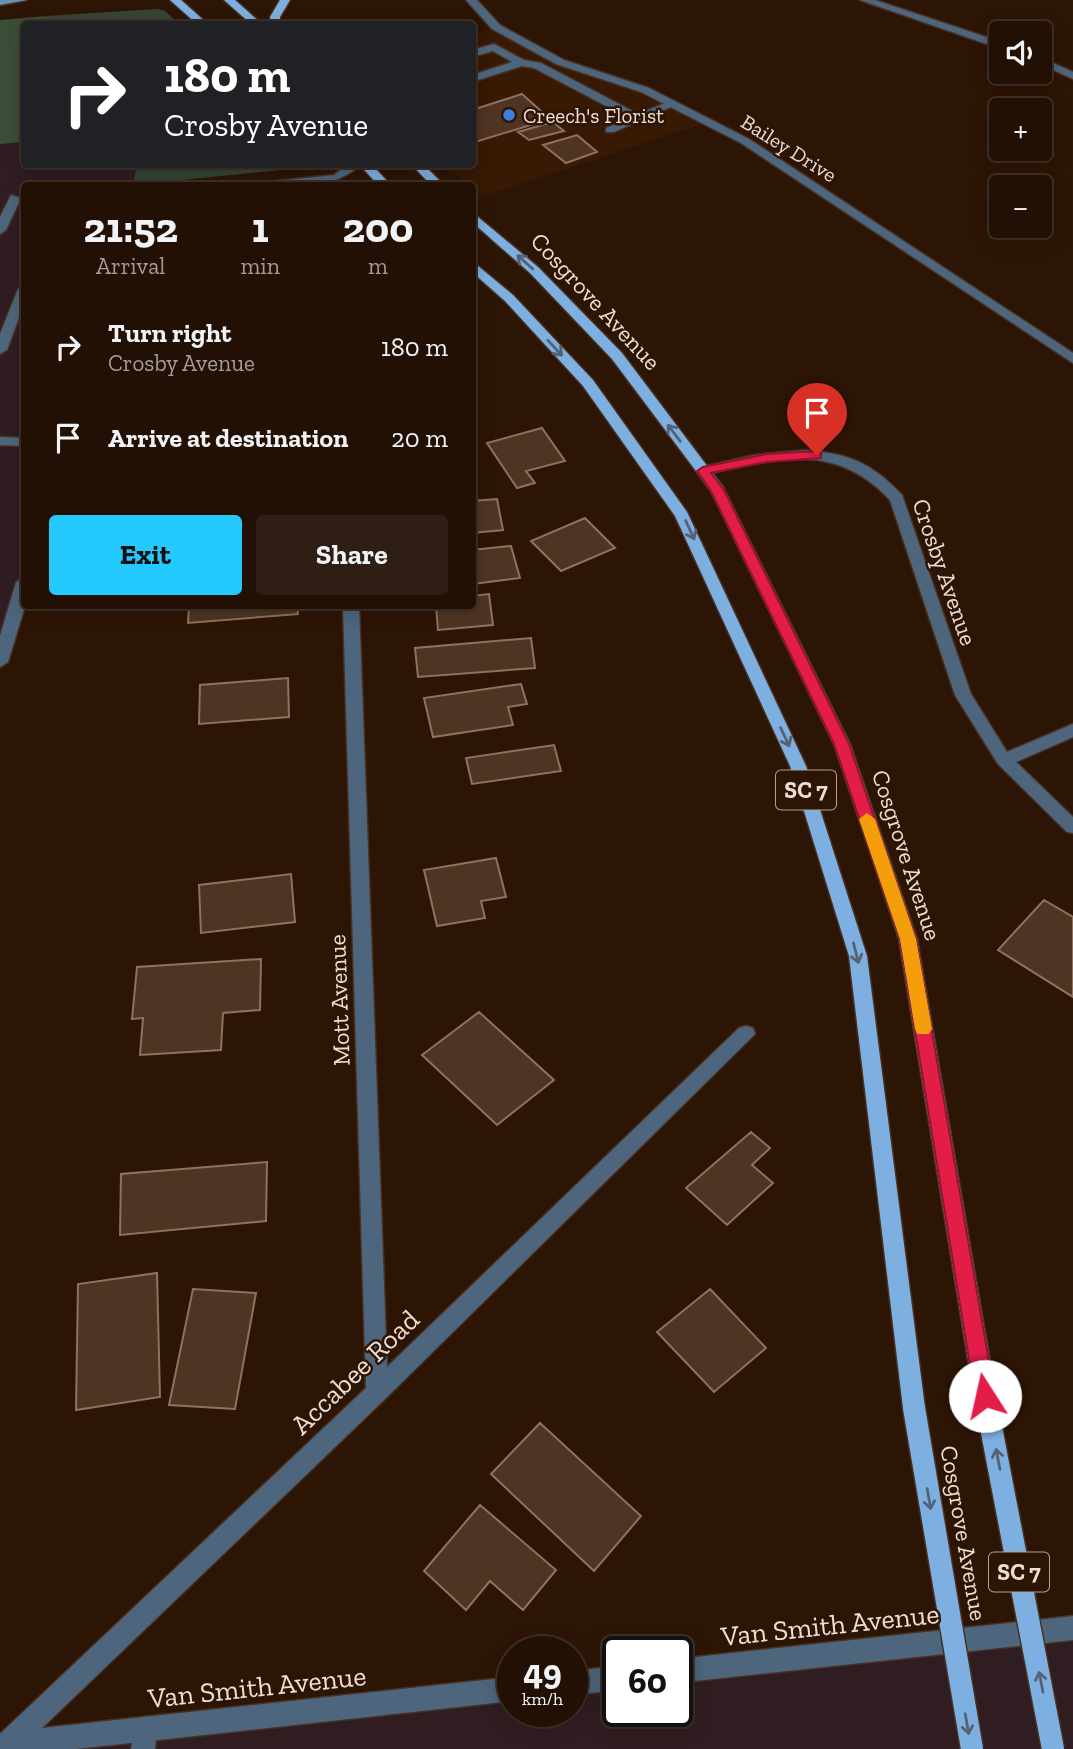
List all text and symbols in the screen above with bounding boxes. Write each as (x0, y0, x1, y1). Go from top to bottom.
map controls (989, 21, 1052, 238)
button: sound (989, 21, 1052, 84)
text: 180 m (164, 46, 291, 105)
icon: right (49, 49, 140, 140)
button: + (989, 98, 1052, 161)
place label: Creech's Florist (523, 103, 664, 128)
text: Crosby Avenue (164, 106, 368, 144)
marker: Creech's Florist (501, 107, 517, 123)
street label: Bailey Drive (736, 109, 842, 187)
button: − (989, 175, 1052, 238)
text: 21:52 (84, 202, 178, 253)
text: 1 (252, 202, 269, 253)
text: 200 (342, 202, 413, 253)
street label: Cosgrove Avenue (525, 226, 667, 376)
text: Arrival (96, 252, 165, 280)
text: min (240, 252, 280, 280)
text: m (368, 252, 388, 280)
one-way arrow (516, 254, 534, 270)
text: Turn right (108, 317, 231, 349)
icon: right (49, 328, 87, 366)
text: 180 m (381, 331, 448, 363)
one-way arrow (547, 339, 563, 357)
text: Crosby Avenue (108, 349, 255, 377)
pin (787, 383, 847, 455)
icon: arrive (798, 394, 836, 432)
icon: arrive (49, 419, 87, 457)
text: Arrive at destination (108, 422, 348, 454)
text: 20 m (391, 422, 448, 454)
one-way arrow (667, 424, 682, 442)
street label: Crosby Avenue (906, 495, 984, 649)
button: Exit (49, 515, 242, 595)
button: Share (256, 515, 448, 595)
one-way arrow (684, 520, 697, 541)
one-way arrow (778, 726, 792, 747)
street label: Cosgrove Avenue (866, 766, 948, 944)
road number: SC 7 (776, 770, 836, 810)
street label: Mott Avenue (322, 934, 356, 1066)
one-way arrow (850, 941, 863, 964)
street label: Accabee Road (284, 1303, 426, 1441)
position arrow (948, 1359, 1022, 1433)
street label: Cosgrove Avenue (934, 1443, 994, 1623)
one-way arrow (990, 1448, 1004, 1471)
one-way arrow (923, 1488, 937, 1510)
road number: SC 7 (989, 1553, 1049, 1592)
street label: Van Smith Avenue (718, 1597, 941, 1653)
speed limit sign: 60 (602, 1636, 693, 1727)
text: 49 (523, 1651, 562, 1693)
street label: Van Smith Avenue (145, 1659, 368, 1715)
one-way arrow (1033, 1671, 1047, 1694)
text: km/h (522, 1688, 563, 1710)
one-way arrow (961, 1712, 974, 1735)

